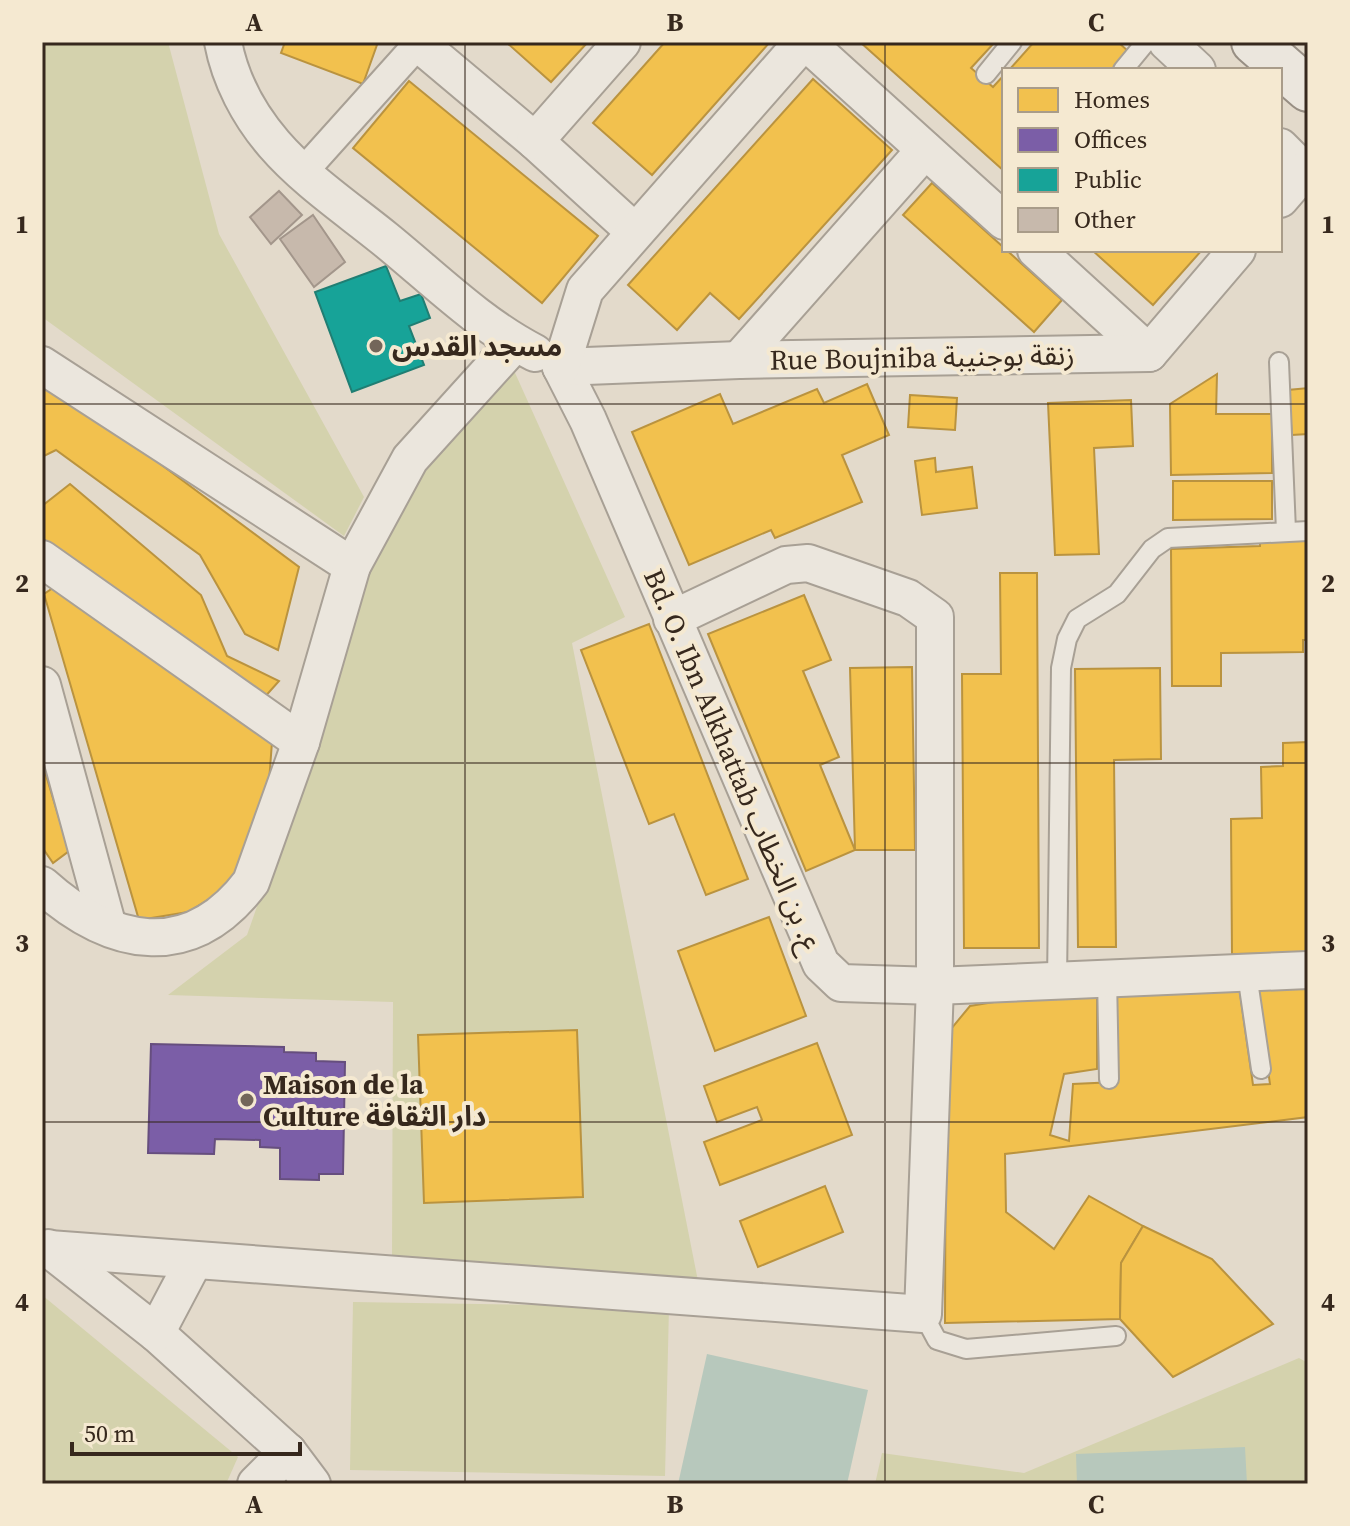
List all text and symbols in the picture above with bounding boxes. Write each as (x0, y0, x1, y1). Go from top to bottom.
text: A (245, 4, 263, 40)
text: B (667, 4, 684, 40)
text: C (1088, 4, 1104, 40)
legend (1002, 68, 1282, 252)
text: Homes (1074, 83, 1150, 116)
text: Offices (1074, 123, 1147, 156)
text: Public (1074, 163, 1142, 196)
text: Other (1074, 203, 1136, 236)
text: 1 (15, 206, 29, 242)
text: 1 (1321, 206, 1335, 242)
place label: مسجد القدس (392, 327, 562, 365)
street label: Rue Boujniba زنقة بوجنيبة (769, 335, 1075, 379)
marker: مسجد القدس (367, 337, 385, 355)
street label: Bd. O. Ibn Alkhattab ع. بن الخطاب (633, 563, 832, 960)
text: 2 (15, 565, 29, 601)
text: 2 (1321, 565, 1335, 601)
text: 3 (15, 925, 29, 961)
text: 3 (1321, 925, 1335, 961)
place label: Maison de la Culture دار الثقافة (263, 1065, 486, 1135)
marker: Maison de la Culture دار الثقافة (238, 1091, 256, 1109)
text: 4 (15, 1284, 29, 1320)
text: 4 (1321, 1284, 1335, 1320)
scale bar (72, 1406, 300, 1456)
text: 50 m (84, 1417, 135, 1450)
text: A (245, 1486, 263, 1522)
text: B (667, 1486, 684, 1522)
text: C (1088, 1486, 1104, 1522)

